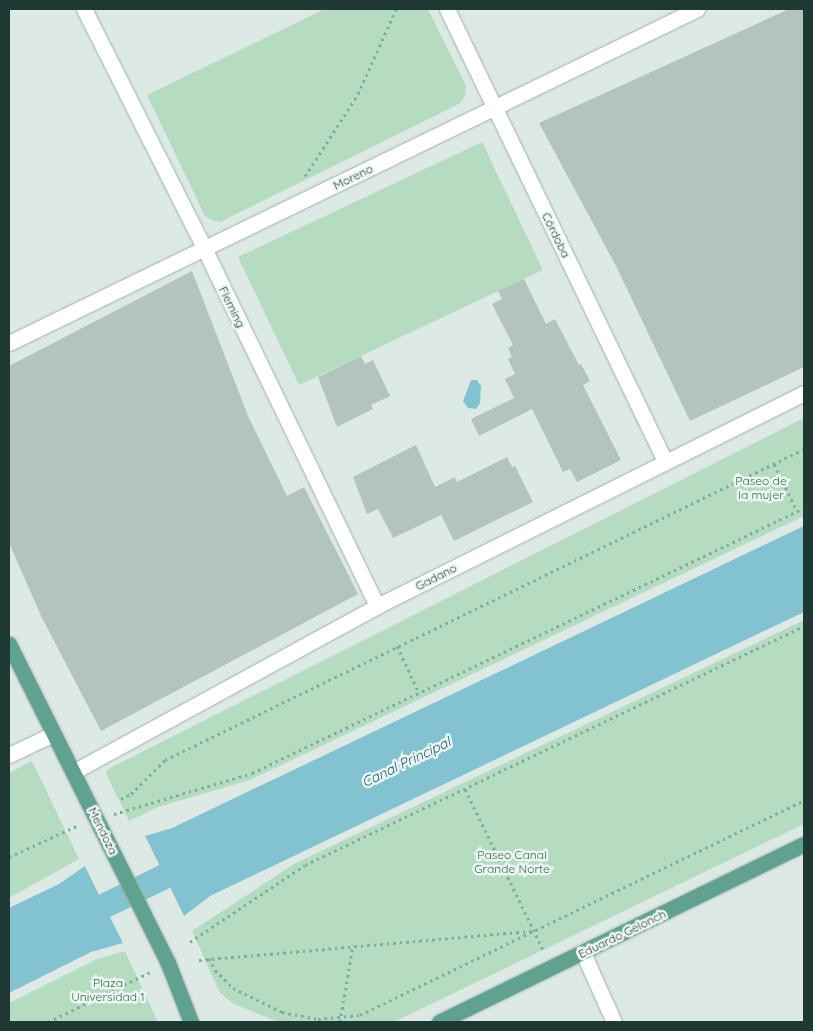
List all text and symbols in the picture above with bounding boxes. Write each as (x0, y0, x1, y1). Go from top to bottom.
street label: Moreno (331, 161, 375, 193)
street label: Córdoba (539, 210, 573, 260)
street label: Fleming (216, 284, 248, 330)
park label: Paseo de la mujer (735, 474, 787, 502)
street label: Gadano (413, 560, 459, 594)
water label: Canal Principal (359, 733, 453, 791)
street label: Mendoza (85, 805, 121, 857)
park label: Paseo Canal Grande Norte (474, 848, 550, 876)
street label: Eduardo Gelonch (576, 907, 668, 961)
park label: Plaza Universidad 1 (71, 976, 145, 1004)

